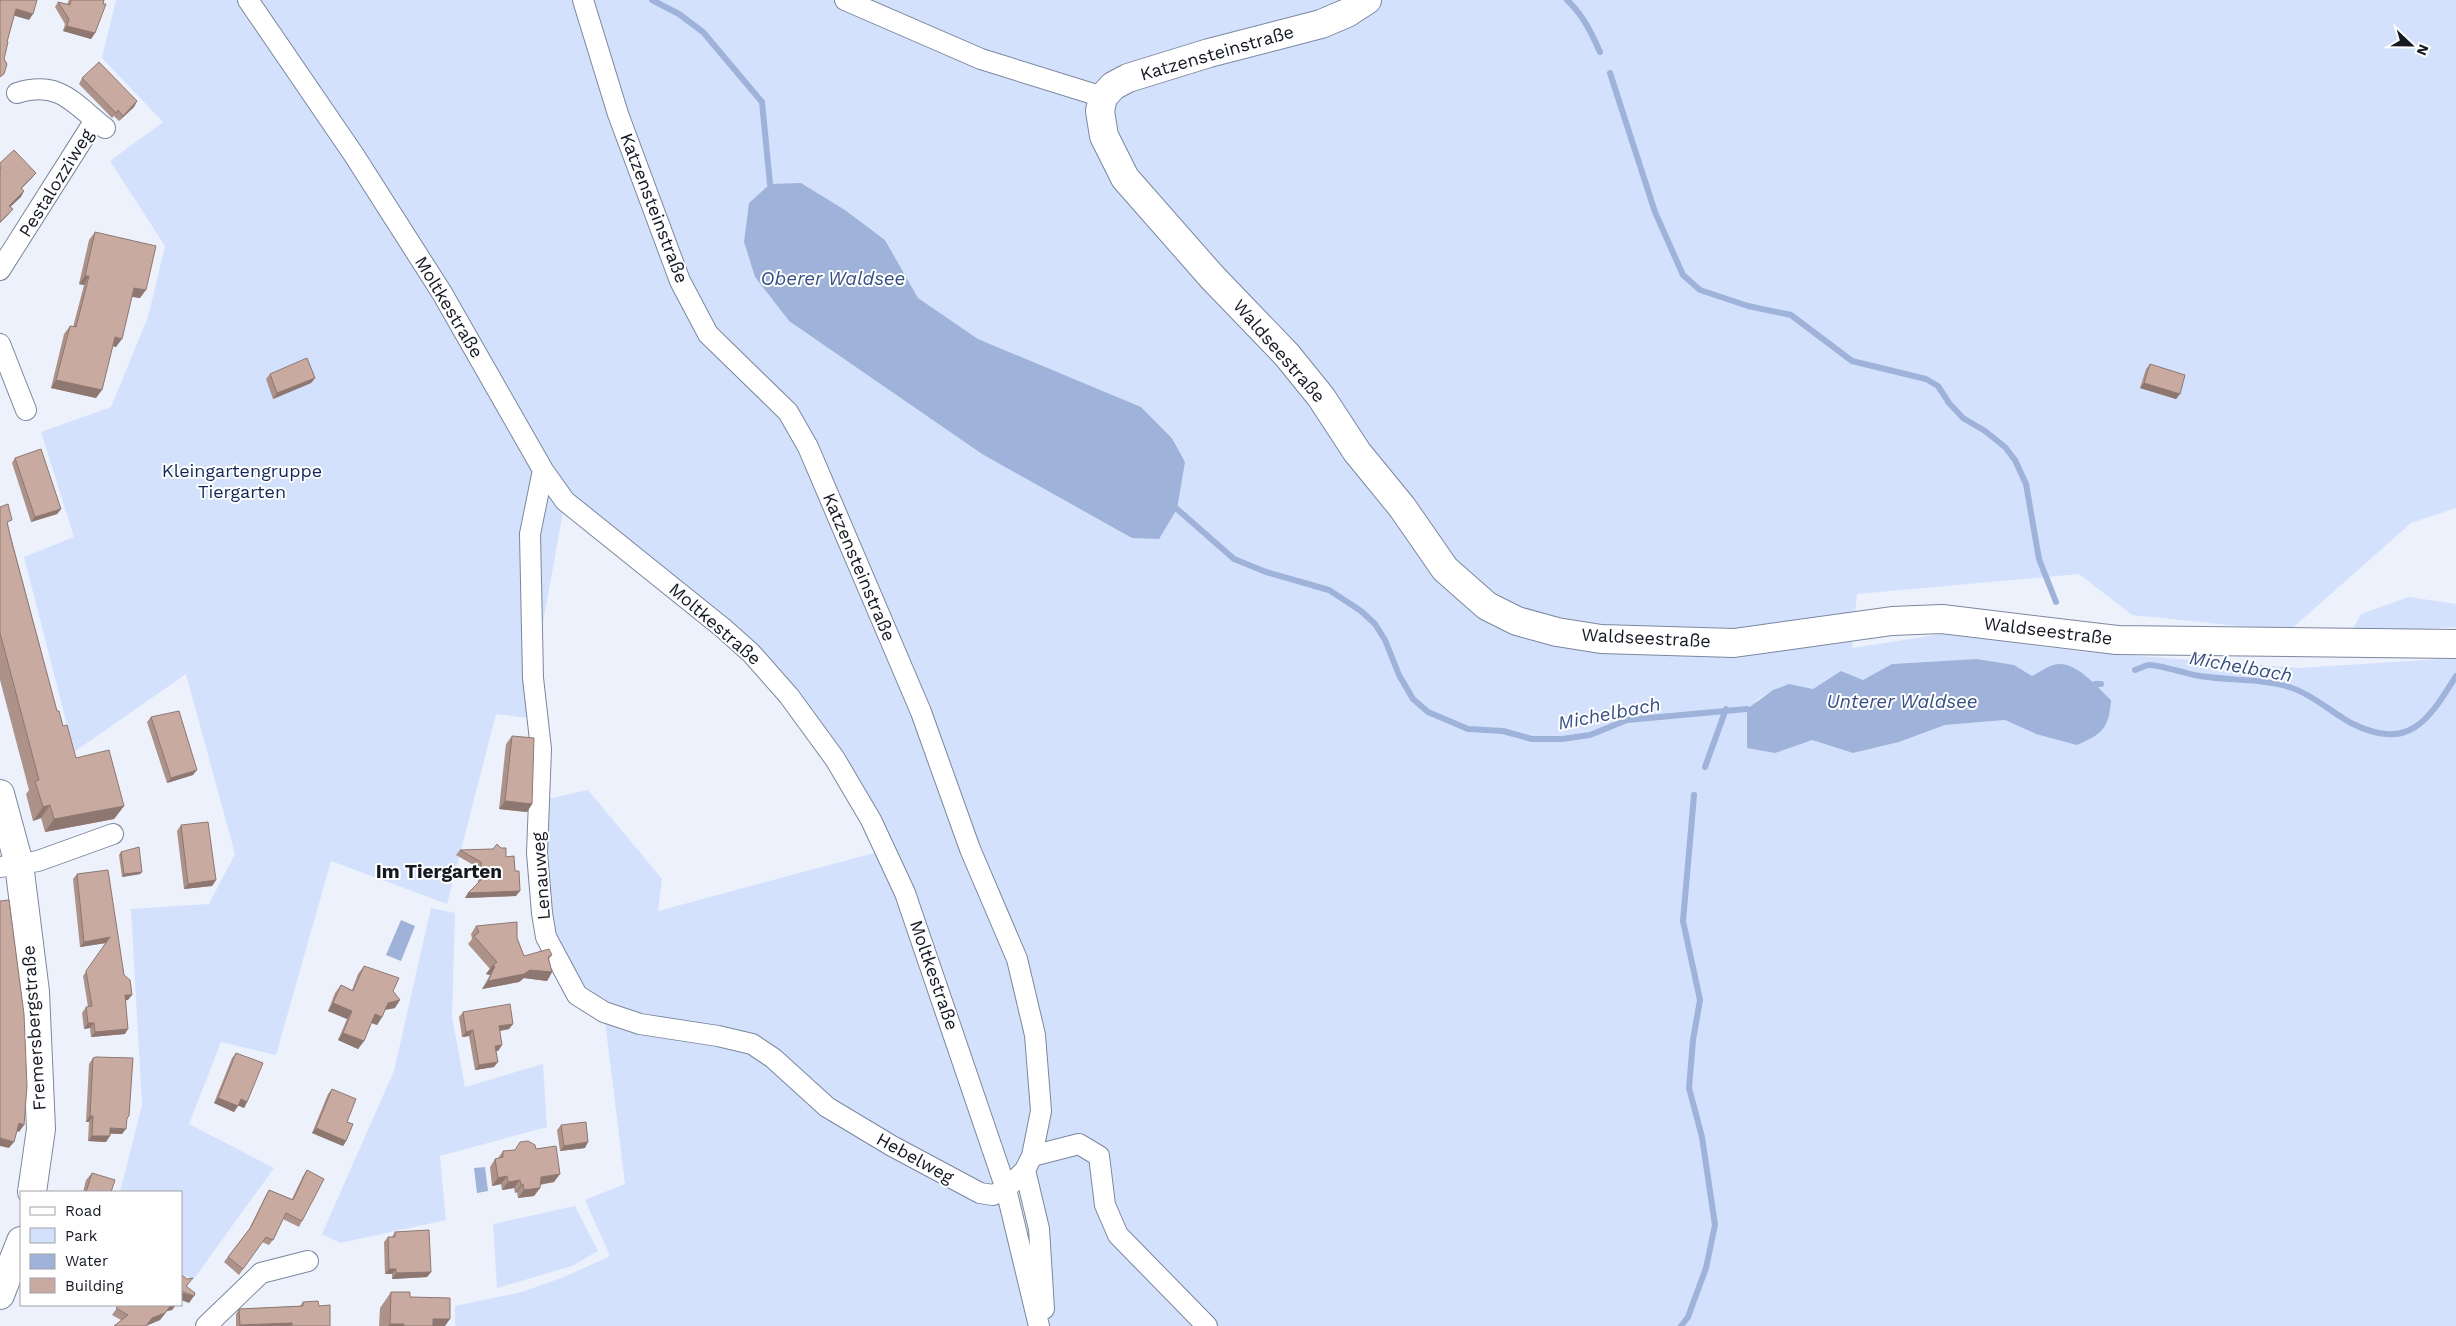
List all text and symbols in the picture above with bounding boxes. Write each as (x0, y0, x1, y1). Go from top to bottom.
north arrow (2386, 20, 2436, 70)
street label: Katzensteinstraße (1138, 21, 1296, 85)
text: N (2414, 42, 2432, 58)
street label: Pestalozziweg (14, 125, 97, 241)
street label: Katzensteinstraße (616, 130, 693, 286)
street label: Moltkestraße (411, 252, 488, 361)
water label: Oberer Waldsee (761, 267, 905, 290)
street label: Waldseestraße (1229, 295, 1330, 406)
park label: Kleingartengruppe Tiergarten (162, 460, 322, 502)
street label: Katzensteinstraße (819, 489, 900, 644)
street label: Moltkestraße (665, 578, 766, 669)
street label: Waldseestraße (1982, 612, 2114, 649)
street label: Waldseestraße (1581, 624, 1711, 651)
water label: Michelbach (2188, 646, 2294, 687)
water label: Unterer Waldsee (1826, 690, 1978, 713)
water label: Michelbach (1556, 692, 1662, 735)
street label: Lenauweg (527, 831, 554, 921)
district label: Im Tiergarten (376, 860, 502, 883)
street label: Moltkestraße (906, 917, 963, 1033)
street label: Fremersbergstraße (17, 945, 50, 1111)
street label: Hebelweg (873, 1128, 958, 1188)
legend (20, 1191, 182, 1306)
text: Road (65, 1202, 102, 1220)
text: Park (65, 1227, 98, 1245)
text: Water (65, 1252, 108, 1270)
text: Building (65, 1277, 123, 1295)

